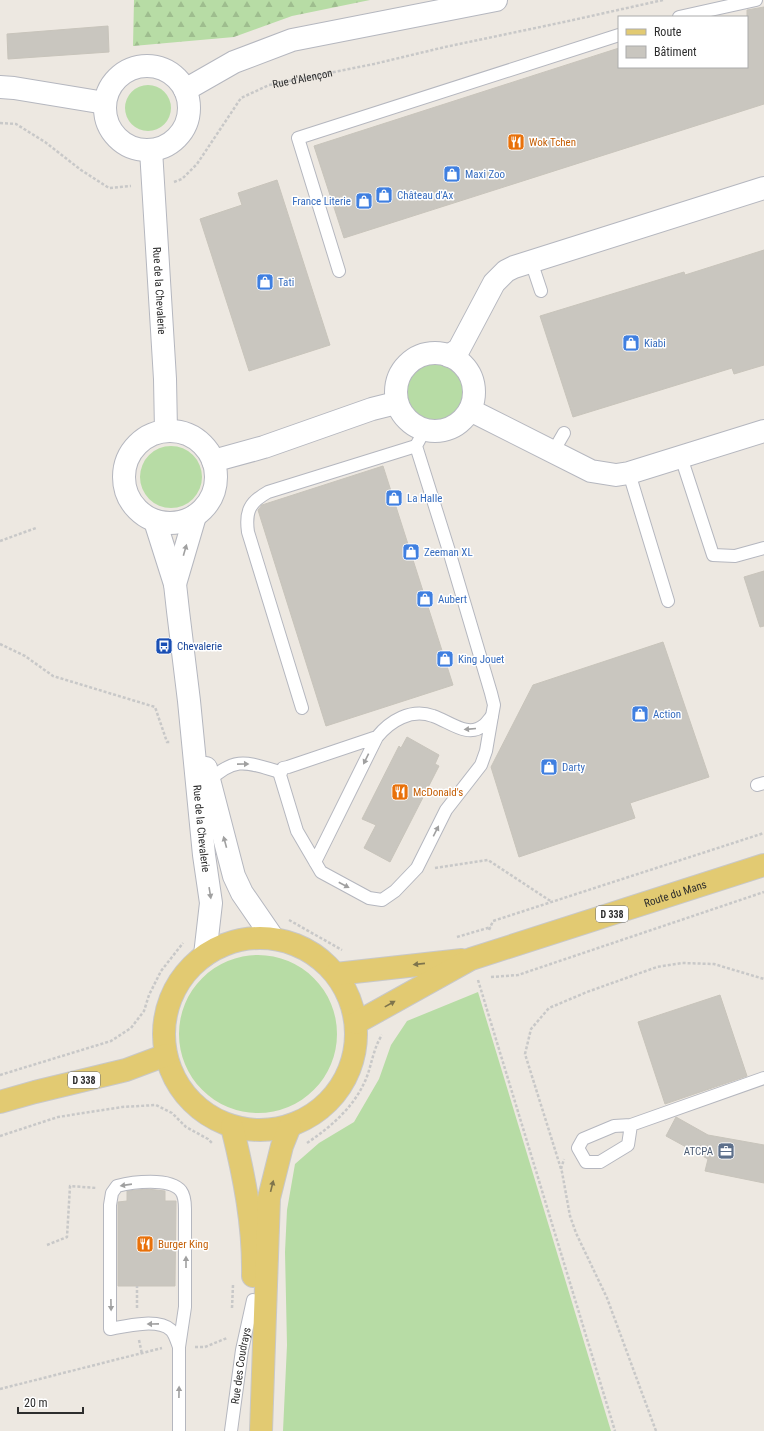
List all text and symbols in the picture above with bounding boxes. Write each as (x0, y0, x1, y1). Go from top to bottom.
legend (618, 16, 748, 68)
text: Route (654, 25, 682, 39)
text: Bâtiment (654, 45, 697, 59)
street label: Rue d'Alençon (271, 66, 334, 91)
restaurant icon: Wok Tchen (506, 132, 526, 152)
place label: Wok Tchen (529, 136, 576, 149)
shop icon: Maxi Zoo (442, 164, 462, 184)
place label: Maxi Zoo (465, 168, 506, 181)
shop icon: Château d'Ax (374, 185, 394, 205)
place label: Château d'Ax (397, 189, 453, 202)
shop icon: France Literie (354, 191, 374, 211)
place label: France Literie (292, 195, 351, 208)
street label: Rue de la Chevalerie (150, 247, 168, 335)
shop icon: Tati (255, 272, 275, 292)
place label: Tati (278, 276, 294, 289)
shop icon: Kiabi (621, 333, 641, 353)
place label: Kiabi (644, 337, 666, 350)
shop icon: La Halle (384, 488, 404, 508)
place label: La Halle (407, 492, 442, 505)
shop icon: Zeeman XL (401, 542, 421, 562)
one-way arrow (182, 544, 188, 556)
place label: Zeeman XL (424, 546, 473, 559)
shop icon: Aubert (415, 589, 435, 609)
place label: Aubert (438, 593, 467, 606)
bus stop icon: Chevalerie (154, 636, 174, 656)
place label: Chevalerie (177, 640, 222, 653)
shop icon: King Jouet (435, 649, 455, 669)
place label: King Jouet (458, 653, 504, 666)
shop icon: Action (630, 704, 650, 724)
place label: Action (653, 708, 681, 721)
one-way arrow (464, 726, 476, 733)
one-way arrow (362, 754, 369, 765)
shop icon: Darty (539, 757, 559, 777)
one-way arrow (236, 761, 249, 767)
place label: Darty (562, 761, 585, 774)
restaurant icon: McDonald's (390, 782, 410, 802)
street label: Rue de la Chevalerie (190, 784, 212, 873)
place label: McDonald's (413, 786, 463, 799)
one-way arrow (433, 825, 439, 837)
one-way arrow (222, 836, 228, 848)
street label: Route du Mans (642, 878, 708, 910)
one-way arrow (339, 882, 350, 889)
one-way arrow (207, 887, 213, 899)
road number: D 338 (596, 906, 628, 922)
one-way arrow (413, 961, 425, 968)
one-way arrow (385, 1001, 396, 1008)
road number: D 338 (68, 1072, 100, 1088)
office icon: ATCPA (716, 1141, 736, 1161)
place label: ATCPA (684, 1145, 714, 1158)
one-way arrow (269, 1180, 275, 1192)
one-way arrow (120, 1182, 132, 1188)
restaurant icon: Burger King (135, 1234, 155, 1254)
place label: Burger King (158, 1238, 208, 1251)
one-way arrow (183, 1255, 189, 1268)
one-way arrow (108, 1299, 114, 1312)
one-way arrow (146, 1321, 159, 1327)
street label: Rue des Coudrays (229, 1326, 254, 1405)
one-way arrow (176, 1385, 182, 1398)
scale bar (18, 1389, 83, 1415)
text: 20 m (24, 1396, 48, 1410)

